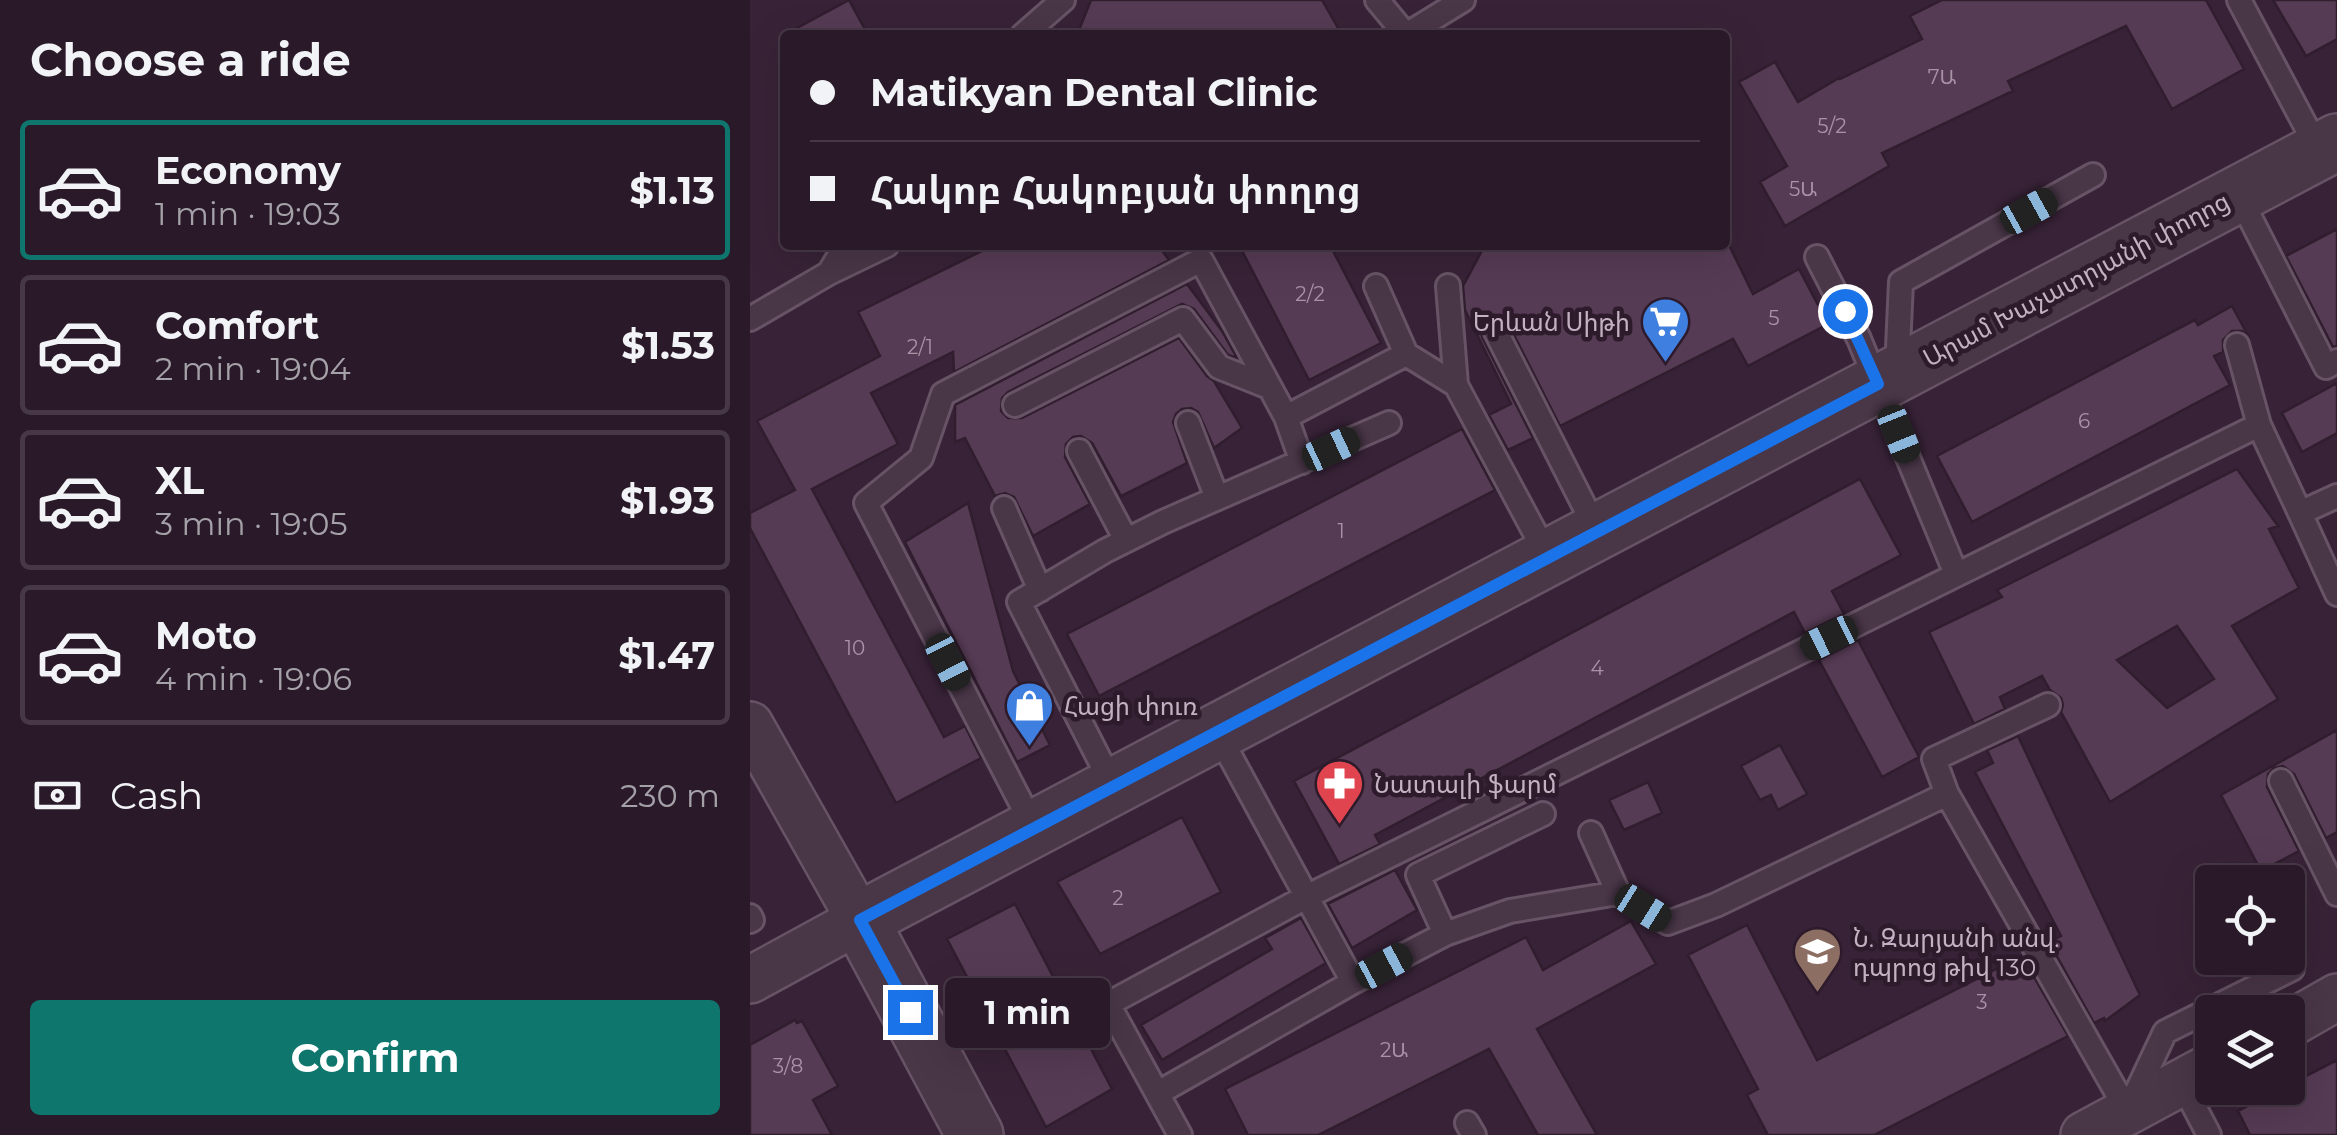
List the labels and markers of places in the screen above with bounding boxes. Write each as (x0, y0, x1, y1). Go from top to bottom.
supermarket icon: Երևան Սիթի (1639, 296, 1691, 364)
place label: Երևան Սիթի (1473, 307, 1630, 337)
shop icon: Հացի փուռ (1003, 680, 1055, 748)
place label: Հացի փուռ (1064, 691, 1198, 721)
pharmacy icon: Նատալի ֆարմ (1313, 758, 1365, 826)
place label: Նատալի ֆարմ (1374, 769, 1557, 799)
place label: Ն. Զարյանի անվ. դպրոց թիվ 130 (1853, 923, 2060, 982)
school or university icon: Ն. Զարյանի անվ. դպրոց թիվ 130 (1792, 926, 1844, 994)

